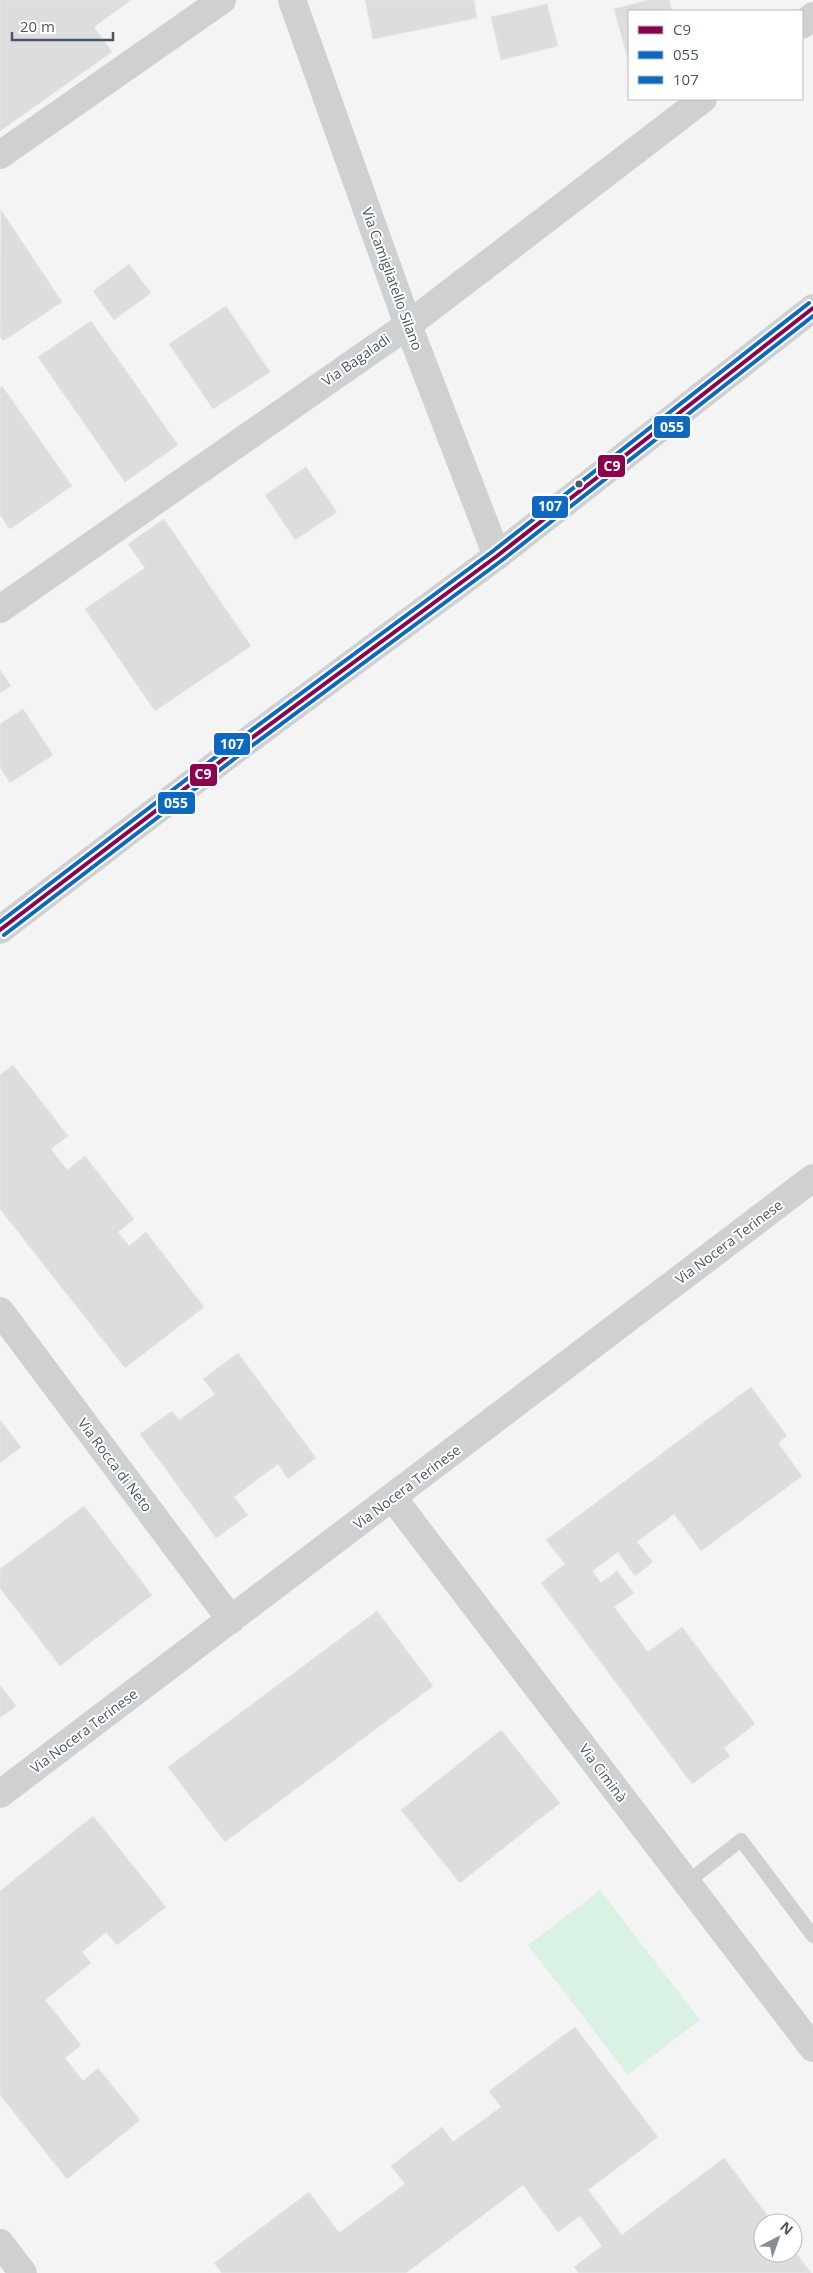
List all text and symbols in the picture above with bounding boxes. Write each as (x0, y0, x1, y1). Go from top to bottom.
scale bar (12, 10, 114, 42)
legend (628, 10, 803, 100)
text: 20 m (20, 16, 55, 36)
text: C9 (673, 19, 691, 39)
text: 055 (673, 44, 699, 64)
text: 107 (673, 69, 699, 89)
street label: Via Camigliatello Silano (358, 205, 427, 353)
street label: Via Bagaladi (318, 329, 393, 390)
line badge: 055 (653, 415, 691, 439)
text: 055 (660, 417, 684, 436)
line badge: C9 (597, 454, 626, 478)
text: C9 (604, 456, 620, 475)
unlabelled marker (574, 479, 584, 489)
line badge: 107 (531, 495, 569, 519)
text: 107 (538, 496, 562, 515)
line badge: 107 (213, 732, 251, 756)
text: 107 (220, 734, 244, 753)
line badge: C9 (189, 763, 218, 787)
text: C9 (195, 764, 211, 783)
line badge: 055 (157, 791, 196, 815)
text: 055 (164, 793, 188, 812)
street label: Via Nocera Terinese (671, 1195, 786, 1288)
street label: Via Rocca di Neto (74, 1414, 157, 1515)
street label: Via Nocera Terinese (349, 1440, 464, 1533)
street label: Via Nocera Terinese (26, 1684, 141, 1777)
street label: Via Ciminà (575, 1740, 632, 1806)
north arrow (753, 2213, 803, 2263)
text: N (776, 2217, 797, 2239)

